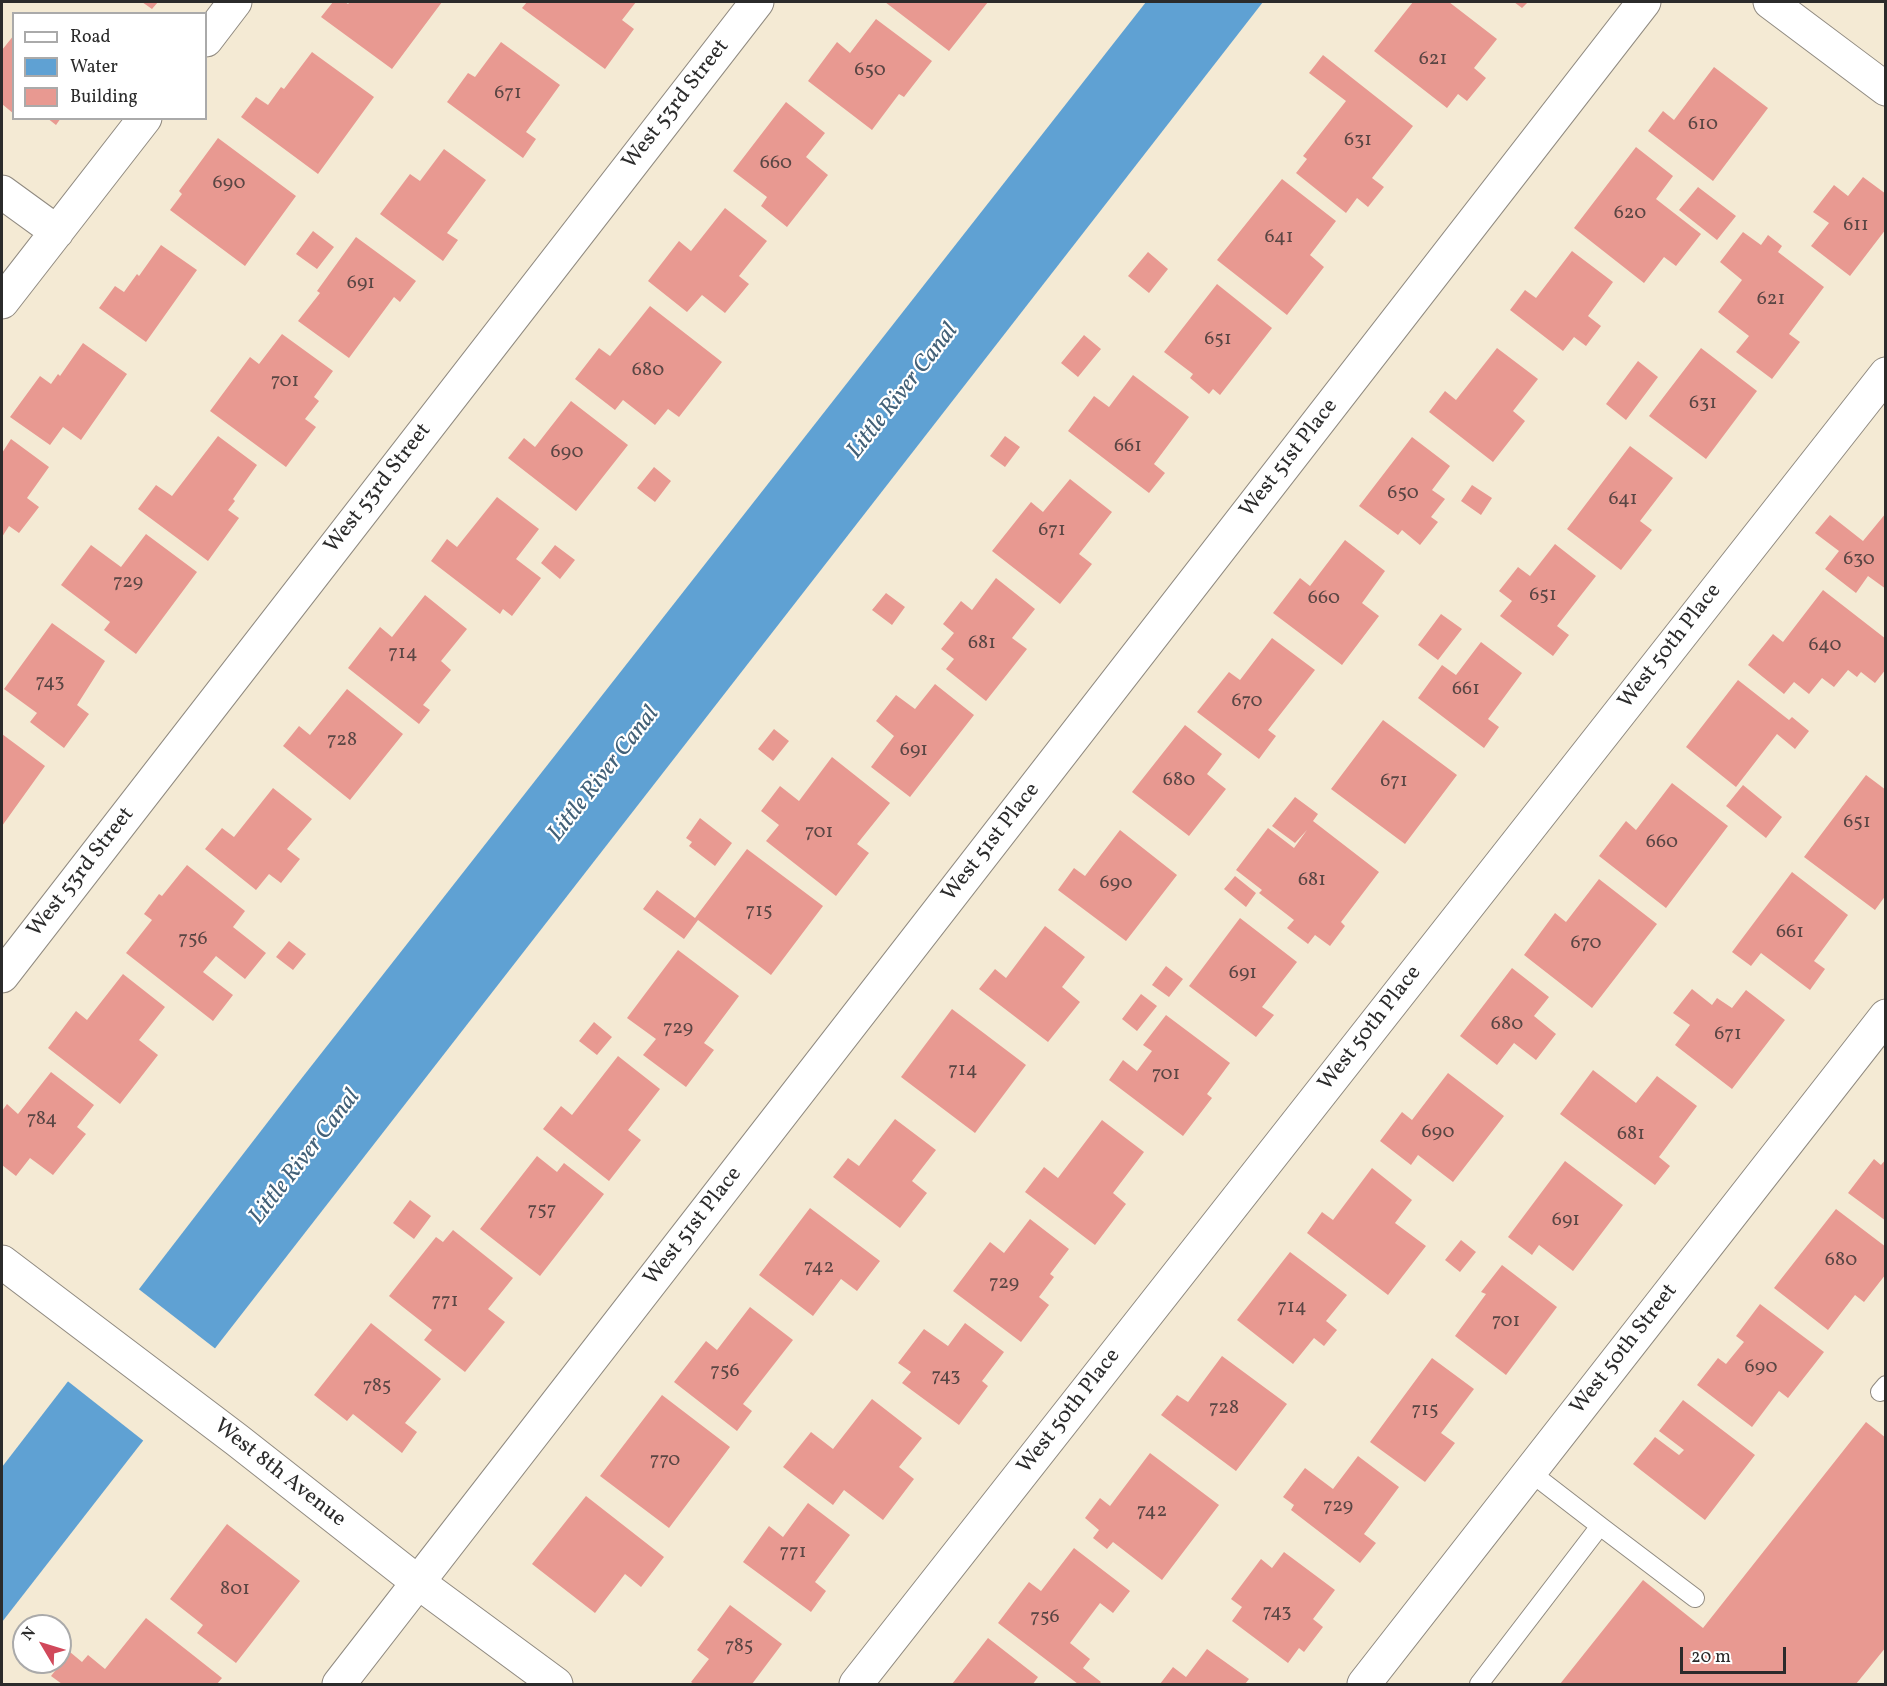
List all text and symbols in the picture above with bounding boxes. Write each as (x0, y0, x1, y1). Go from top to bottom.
legend (12, 12, 207, 120)
text: Road (70, 25, 111, 50)
street label: West 53rd Street (618, 35, 736, 175)
house number: 621 (1419, 48, 1447, 72)
text: Water (70, 55, 118, 80)
house number: 650 (854, 59, 886, 83)
house number: 671 (494, 82, 522, 106)
text: Building (70, 85, 138, 110)
house number: 610 (1688, 113, 1718, 137)
house number: 631 (1344, 129, 1372, 153)
house number: 660 (760, 152, 792, 176)
house number: 690 (213, 172, 245, 196)
house number: 620 (1614, 202, 1646, 226)
house number: 611 (1843, 214, 1869, 238)
house number: 641 (1264, 226, 1294, 250)
house number: 691 (347, 272, 375, 296)
house number: 621 (1757, 288, 1785, 312)
water label: Little River Canal (842, 319, 966, 465)
house number: 651 (1204, 328, 1232, 352)
house number: 680 (632, 359, 664, 383)
house number: 701 (271, 370, 299, 394)
house number: 631 (1689, 392, 1717, 416)
street label: West 51st Place (1235, 394, 1345, 524)
street label: West 53rd Street (320, 419, 438, 559)
house number: 661 (1114, 435, 1142, 459)
house number: 690 (551, 441, 583, 465)
house number: 650 (1387, 482, 1419, 506)
house number: 641 (1608, 488, 1638, 512)
house number: 671 (1038, 519, 1066, 543)
house number: 630 (1843, 548, 1875, 572)
house number: 729 (113, 571, 143, 595)
street label: West 50th Place (1614, 579, 1728, 715)
house number: 651 (1529, 584, 1557, 608)
house number: 660 (1308, 587, 1340, 611)
house number: 681 (968, 632, 996, 656)
house number: 640 (1808, 634, 1842, 658)
house number: 714 (388, 642, 418, 666)
house number: 743 (35, 671, 65, 695)
house number: 661 (1452, 678, 1480, 702)
house number: 670 (1231, 690, 1263, 714)
water label: Little River Canal (543, 702, 667, 848)
house number: 728 (327, 729, 357, 753)
house number: 691 (900, 739, 928, 763)
house number: 680 (1163, 769, 1195, 793)
house number: 671 (1380, 770, 1408, 794)
street label: West 51st Place (937, 778, 1047, 908)
street label: West 53rd Street (23, 803, 141, 943)
house number: 651 (1843, 811, 1871, 835)
house number: 701 (805, 821, 833, 845)
house number: 660 (1646, 831, 1678, 855)
house number: 681 (1298, 869, 1326, 893)
house number: 690 (1100, 872, 1132, 896)
house number: 715 (745, 900, 773, 924)
house number: 661 (1776, 921, 1804, 945)
house number: 756 (178, 928, 208, 952)
house number: 670 (1570, 932, 1602, 956)
street label: West 50th Place (1314, 961, 1428, 1097)
house number: 691 (1229, 962, 1257, 986)
house number: 680 (1491, 1013, 1523, 1037)
house number: 729 (663, 1017, 693, 1041)
house number: 671 (1714, 1023, 1742, 1047)
house number: 714 (948, 1059, 978, 1083)
house number: 701 (1152, 1063, 1180, 1087)
water label: Little River Canal (244, 1085, 368, 1231)
house number: 784 (27, 1108, 57, 1132)
house number: 690 (1422, 1121, 1454, 1145)
house number: 681 (1617, 1123, 1645, 1147)
street label: West 51st Place (639, 1162, 749, 1292)
house number: 757 (527, 1199, 557, 1223)
house number: 691 (1552, 1209, 1580, 1233)
house number: 680 (1825, 1249, 1857, 1273)
house number: 742 (804, 1256, 834, 1280)
house number: 729 (989, 1272, 1019, 1296)
street label: West 50th Street (1566, 1279, 1684, 1421)
house number: 771 (431, 1290, 459, 1314)
house number: 714 (1277, 1296, 1307, 1320)
house number: 701 (1492, 1310, 1520, 1334)
street label: West 50th Place (1013, 1344, 1127, 1480)
house number: 690 (1745, 1356, 1777, 1380)
house number: 756 (710, 1360, 740, 1384)
house number: 743 (931, 1365, 961, 1389)
house number: 785 (363, 1375, 391, 1399)
house number: 728 (1209, 1397, 1239, 1421)
house number: 715 (1411, 1399, 1439, 1423)
street label: West 8th Avenue (208, 1414, 350, 1534)
house number: 770 (650, 1449, 680, 1473)
house number: 729 (1323, 1495, 1353, 1519)
house number: 742 (1137, 1500, 1167, 1524)
house number: 771 (779, 1541, 807, 1565)
house number: 801 (220, 1578, 250, 1602)
house number: 743 (1262, 1601, 1292, 1625)
house number: 756 (1030, 1606, 1060, 1630)
north arrow (12, 1614, 72, 1674)
text: N (17, 1623, 42, 1646)
house number: 785 (725, 1635, 753, 1659)
scale bar (1683, 1635, 1790, 1673)
text: 20 m (1691, 1645, 1731, 1670)

